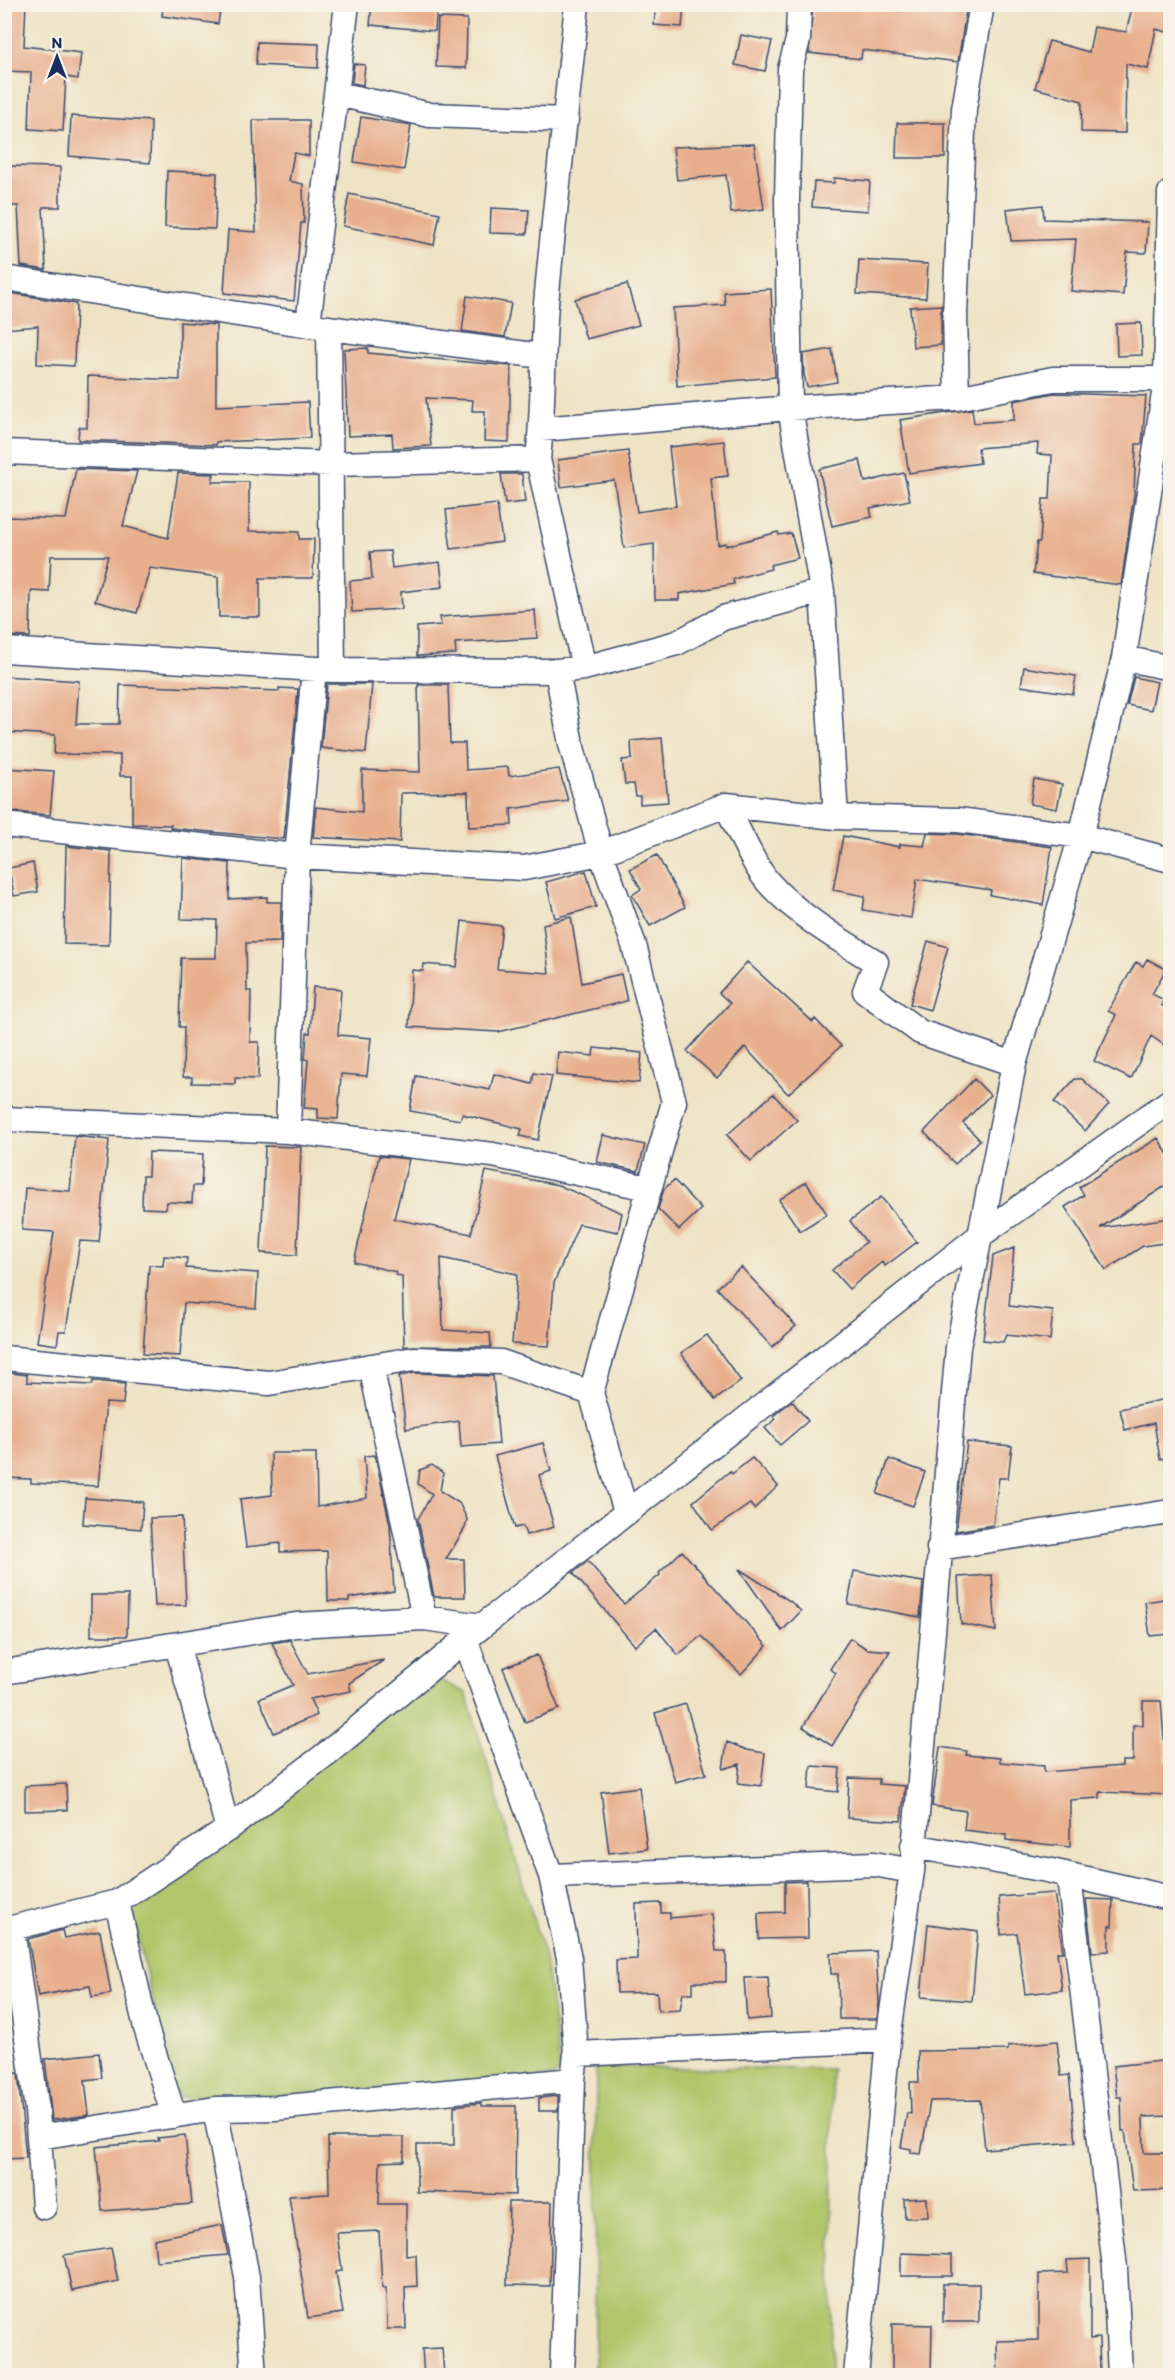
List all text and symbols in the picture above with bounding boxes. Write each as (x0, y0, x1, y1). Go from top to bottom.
north arrow (27, 27, 87, 87)
text: N (52, 33, 62, 52)

